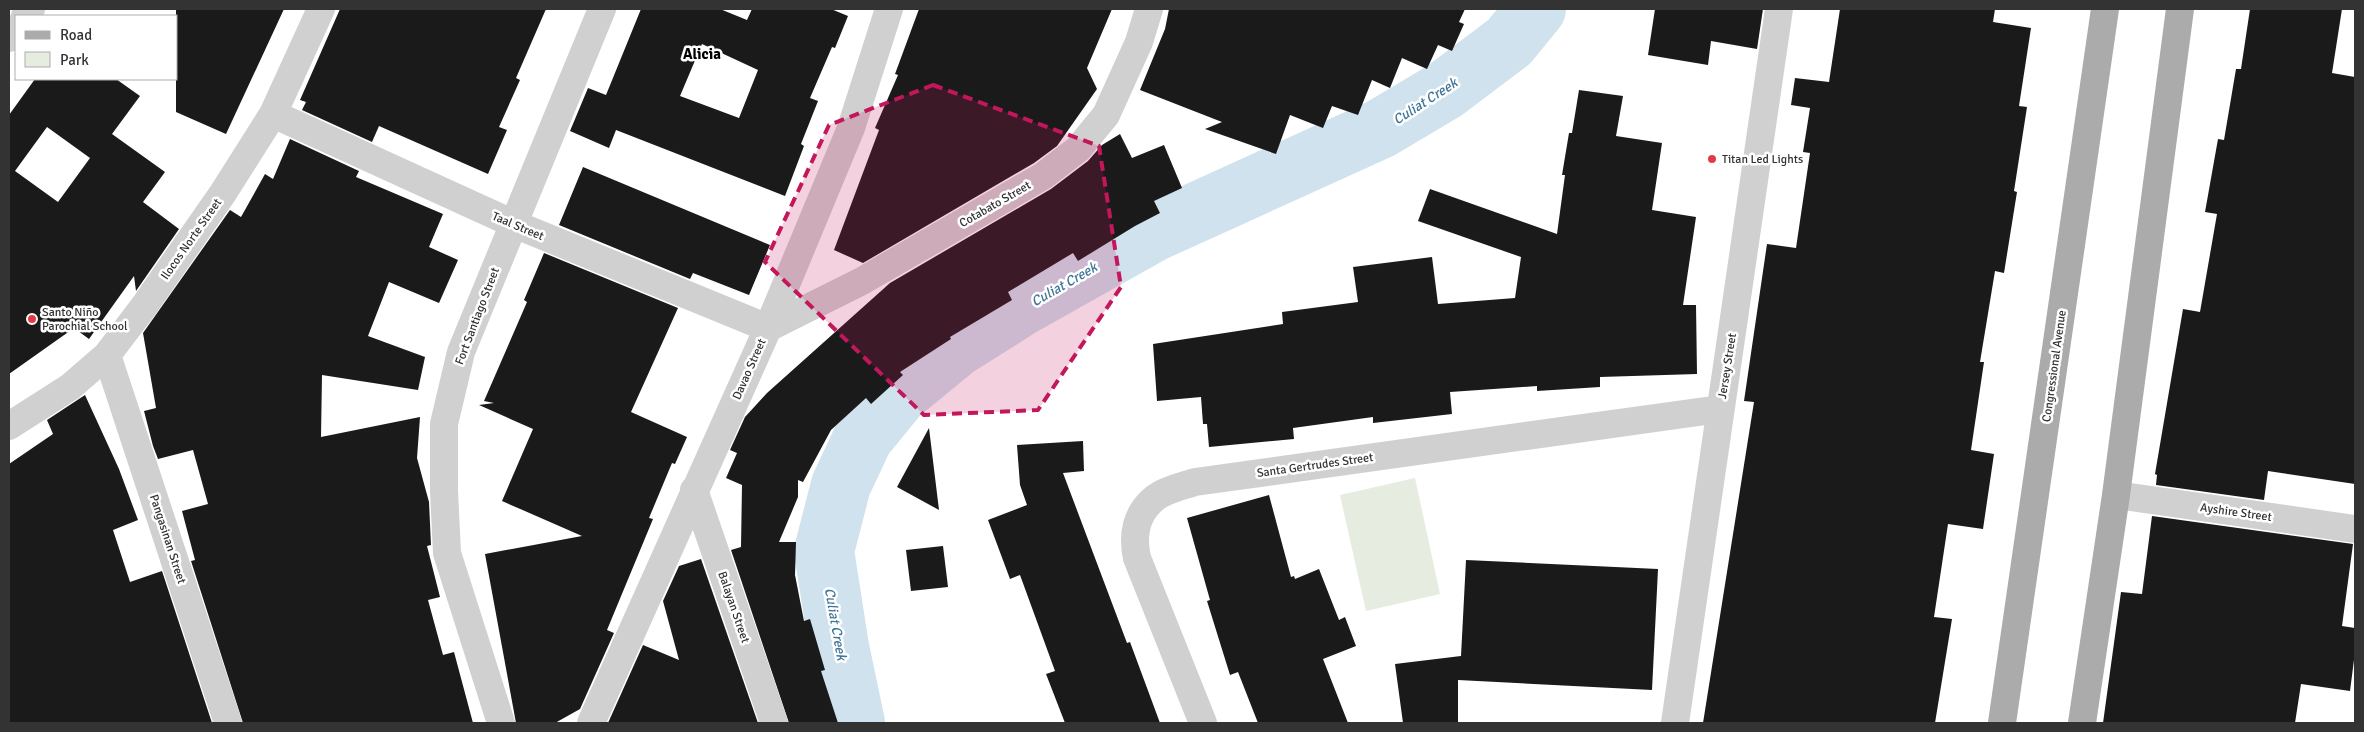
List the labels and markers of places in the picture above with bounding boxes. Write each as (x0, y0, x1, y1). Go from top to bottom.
place label: Titan Led Lights (1722, 152, 1803, 167)
marker: Titan Led Lights (1706, 153, 1718, 165)
place label: Santo Niño Parochial School (42, 305, 128, 334)
marker: Santo Niño Parochial School (26, 313, 38, 325)

